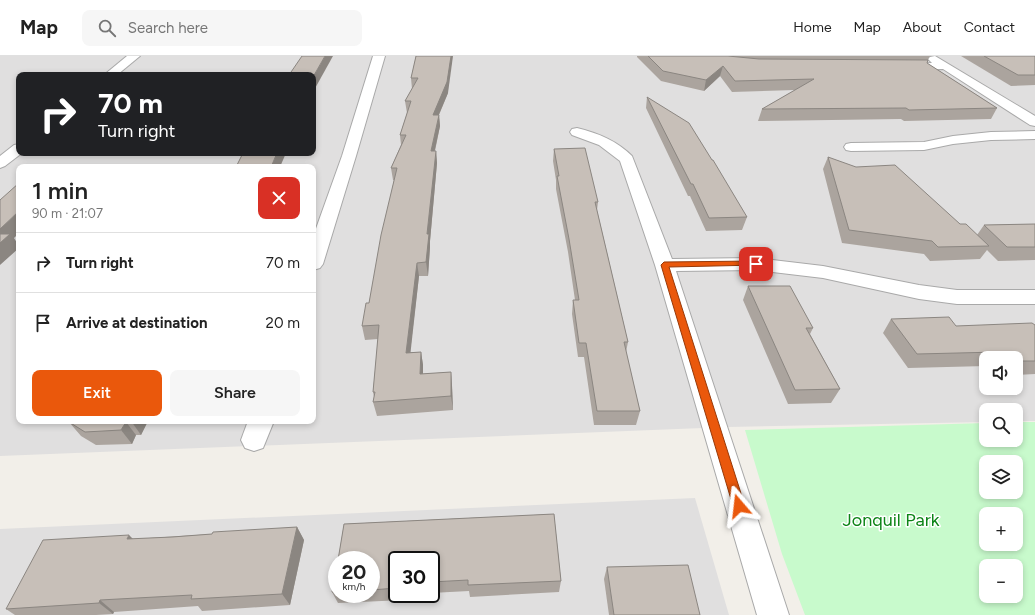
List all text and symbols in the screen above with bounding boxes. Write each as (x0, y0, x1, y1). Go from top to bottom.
search box (82, 10, 362, 46)
text: Map (20, 16, 58, 39)
icon: search (96, 17, 118, 39)
text: Search here (128, 19, 208, 37)
text: Home (793, 19, 832, 36)
text: Map (854, 19, 881, 36)
text: About (903, 19, 942, 36)
text: Contact (964, 19, 1015, 36)
text: 70 m (98, 86, 163, 120)
icon: right (32, 88, 84, 140)
text: Turn right (98, 120, 175, 142)
text: 1 min (32, 176, 88, 205)
button: close (258, 177, 300, 219)
text: 90 m · 21:07 (32, 206, 103, 221)
pin (739, 247, 773, 281)
icon: right (32, 252, 54, 274)
icon: arrive (745, 253, 767, 275)
text: Turn right (66, 254, 134, 272)
text: 70 m (266, 254, 300, 272)
icon: arrive (32, 312, 54, 334)
text: Arrive at destination (66, 314, 207, 332)
text: 20 m (266, 314, 300, 332)
map controls (979, 351, 1023, 603)
button: sound (979, 351, 1023, 395)
button: Exit (32, 370, 162, 416)
button: Share (170, 370, 300, 416)
button: search (979, 403, 1023, 447)
button: layers (979, 455, 1023, 499)
position arrow (718, 485, 760, 527)
button: + (979, 507, 1023, 551)
park label: Jonquil Park (842, 509, 940, 531)
speed limit sign: 30 (388, 551, 440, 603)
button: − (979, 559, 1023, 603)
text: 20 (342, 560, 366, 584)
text: km/h (343, 580, 365, 593)

